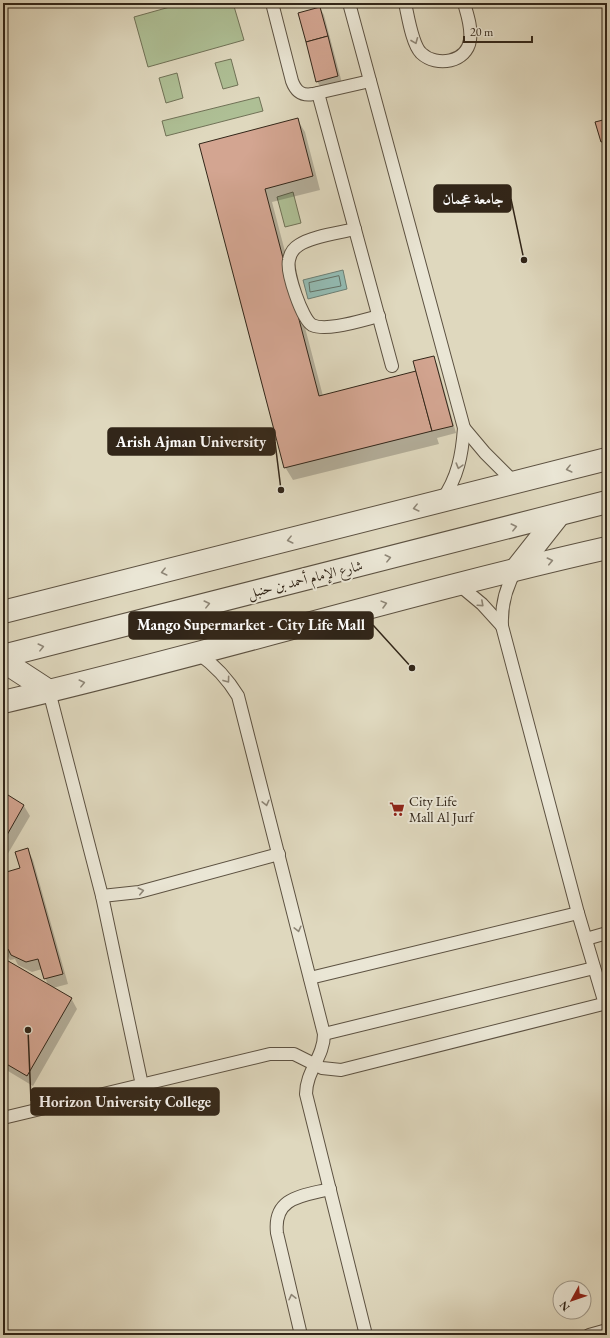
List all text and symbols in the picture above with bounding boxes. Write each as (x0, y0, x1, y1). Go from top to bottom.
scale bar (464, 18, 532, 44)
text: 20 m (470, 24, 494, 40)
one-way arrow (411, 37, 419, 44)
callout: جامعة عجمان (434, 185, 511, 212)
text: جامعة عجمان (442, 189, 504, 208)
callout: Arish Ajman University (108, 428, 275, 455)
text: Arish Ajman University (115, 432, 267, 451)
one-way arrow (455, 463, 464, 470)
one-way arrow (566, 464, 572, 472)
one-way arrow (413, 503, 419, 511)
one-way arrow (511, 523, 517, 531)
one-way arrow (287, 535, 294, 544)
street label: شارع الإمام أحمد بن حنبل (245, 555, 365, 606)
one-way arrow (385, 555, 391, 563)
one-way arrow (547, 557, 553, 565)
one-way arrow (161, 567, 168, 576)
one-way arrow (476, 599, 484, 606)
one-way arrow (204, 600, 211, 609)
one-way arrow (380, 600, 387, 609)
callout: Mango Supermarket - City Life Mall (129, 612, 373, 639)
text: Mango Supermarket - City Life Mall (137, 615, 366, 634)
one-way arrow (38, 643, 44, 651)
one-way arrow (223, 675, 230, 682)
one-way arrow (78, 679, 85, 688)
place label: City Life Mall Al Jurf (409, 792, 475, 826)
one-way arrow (261, 800, 269, 806)
supermarket icon: City Life Mall Al Jurf (388, 800, 406, 818)
one-way arrow (137, 887, 144, 896)
one-way arrow (293, 926, 301, 932)
callout: Horizon University College (31, 1088, 219, 1115)
text: Horizon University College (39, 1092, 211, 1111)
north arrow (552, 1280, 592, 1320)
one-way arrow (288, 1294, 296, 1300)
text: N (556, 1298, 573, 1314)

